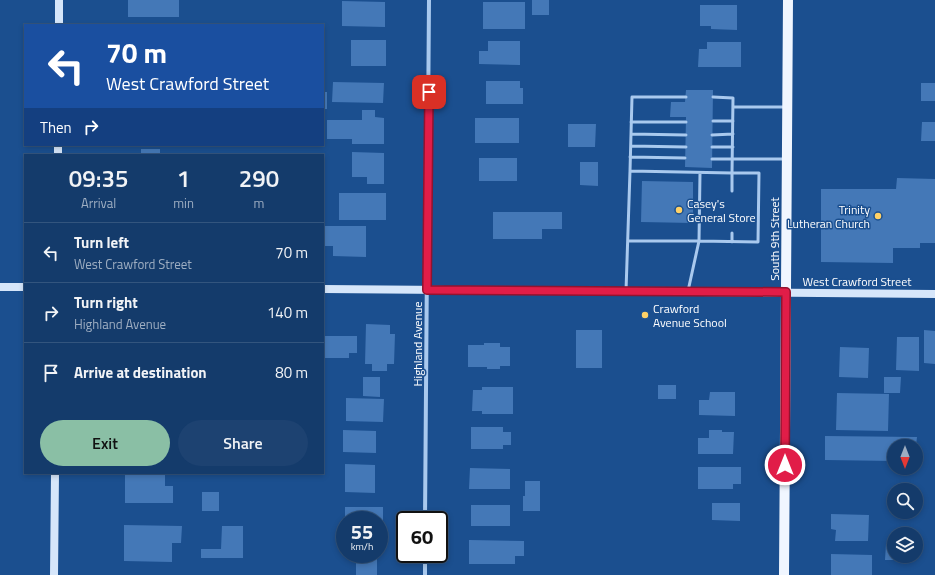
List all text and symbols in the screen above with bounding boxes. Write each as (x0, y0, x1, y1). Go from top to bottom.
text: 70 m (106, 31, 167, 74)
icon: left (40, 40, 92, 92)
text: West Crawford Street (106, 70, 269, 97)
pin (412, 75, 446, 109)
icon: arrive (418, 81, 440, 103)
text: Then (40, 116, 72, 139)
icon: right (80, 116, 102, 138)
text: 09:35 (69, 160, 128, 196)
text: 1 (177, 160, 190, 196)
text: 290 (239, 160, 279, 196)
text: Arrival (81, 193, 116, 213)
text: min (173, 193, 194, 213)
text: m (254, 193, 264, 213)
place label: Casey's General Store (687, 194, 756, 227)
street label: South 9th Street (765, 196, 784, 281)
place label: Trinity Lutheran Church (787, 200, 870, 233)
marker: Casey's General Store (674, 205, 684, 215)
marker: Trinity Lutheran Church (873, 211, 883, 221)
text: Turn left (74, 231, 129, 254)
text: 70 m (275, 241, 308, 264)
icon: left (40, 242, 62, 264)
text: West Crawford Street (74, 254, 192, 274)
street label: West Crawford Street (803, 272, 912, 291)
text: Turn right (74, 291, 138, 314)
place label: Crawford Avenue School (653, 299, 727, 332)
text: 140 m (267, 301, 308, 324)
street label: Highland Avenue (408, 301, 427, 387)
icon: right (40, 302, 62, 324)
marker: Crawford Avenue School (640, 310, 650, 320)
text: Highland Avenue (74, 314, 166, 334)
text: Arrive at destination (74, 361, 207, 384)
text: 80 m (275, 361, 308, 384)
icon: arrive (40, 362, 62, 384)
button: Exit (40, 420, 170, 466)
button: Share (178, 420, 308, 466)
north arrow (887, 439, 923, 475)
map controls (887, 439, 923, 563)
position arrow (764, 444, 806, 486)
button: search (887, 483, 923, 519)
speed limit sign: 60 (396, 511, 448, 563)
text: 55 (351, 516, 373, 547)
button: layers (887, 527, 923, 563)
text: km/h (351, 539, 373, 554)

